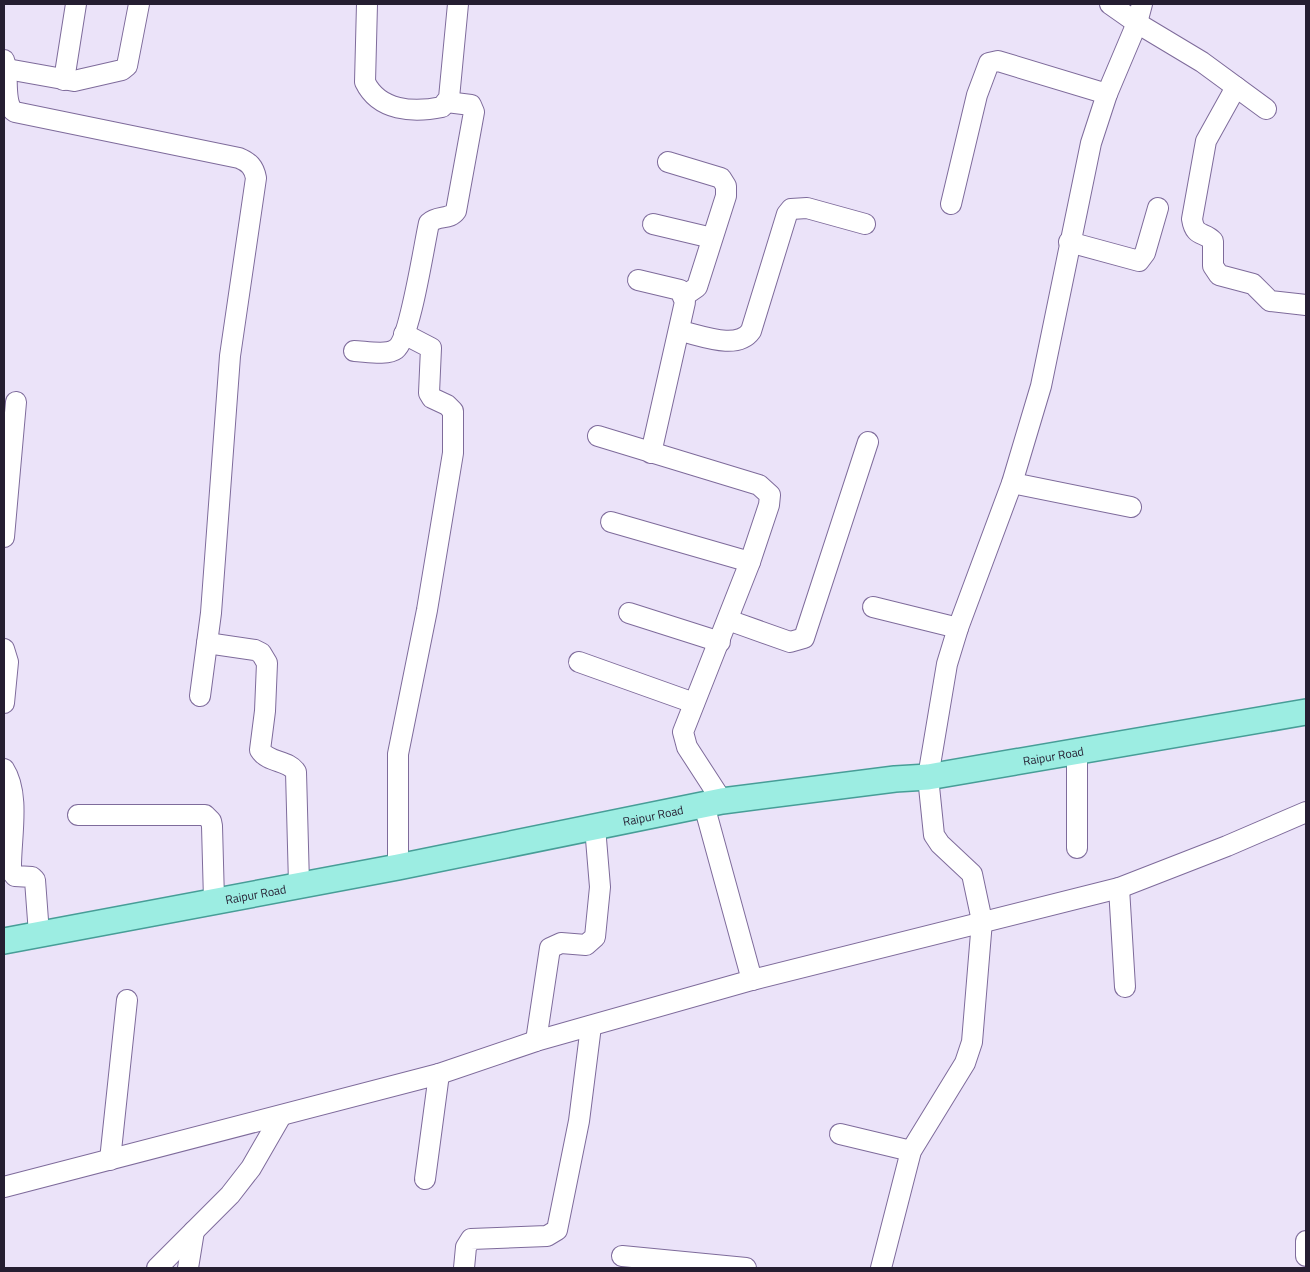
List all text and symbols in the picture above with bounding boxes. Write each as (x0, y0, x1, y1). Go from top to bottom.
street label: Raipur Road (1021, 741, 1085, 770)
street label: Raipur Road (621, 800, 685, 831)
street label: Raipur Road (224, 879, 288, 909)

